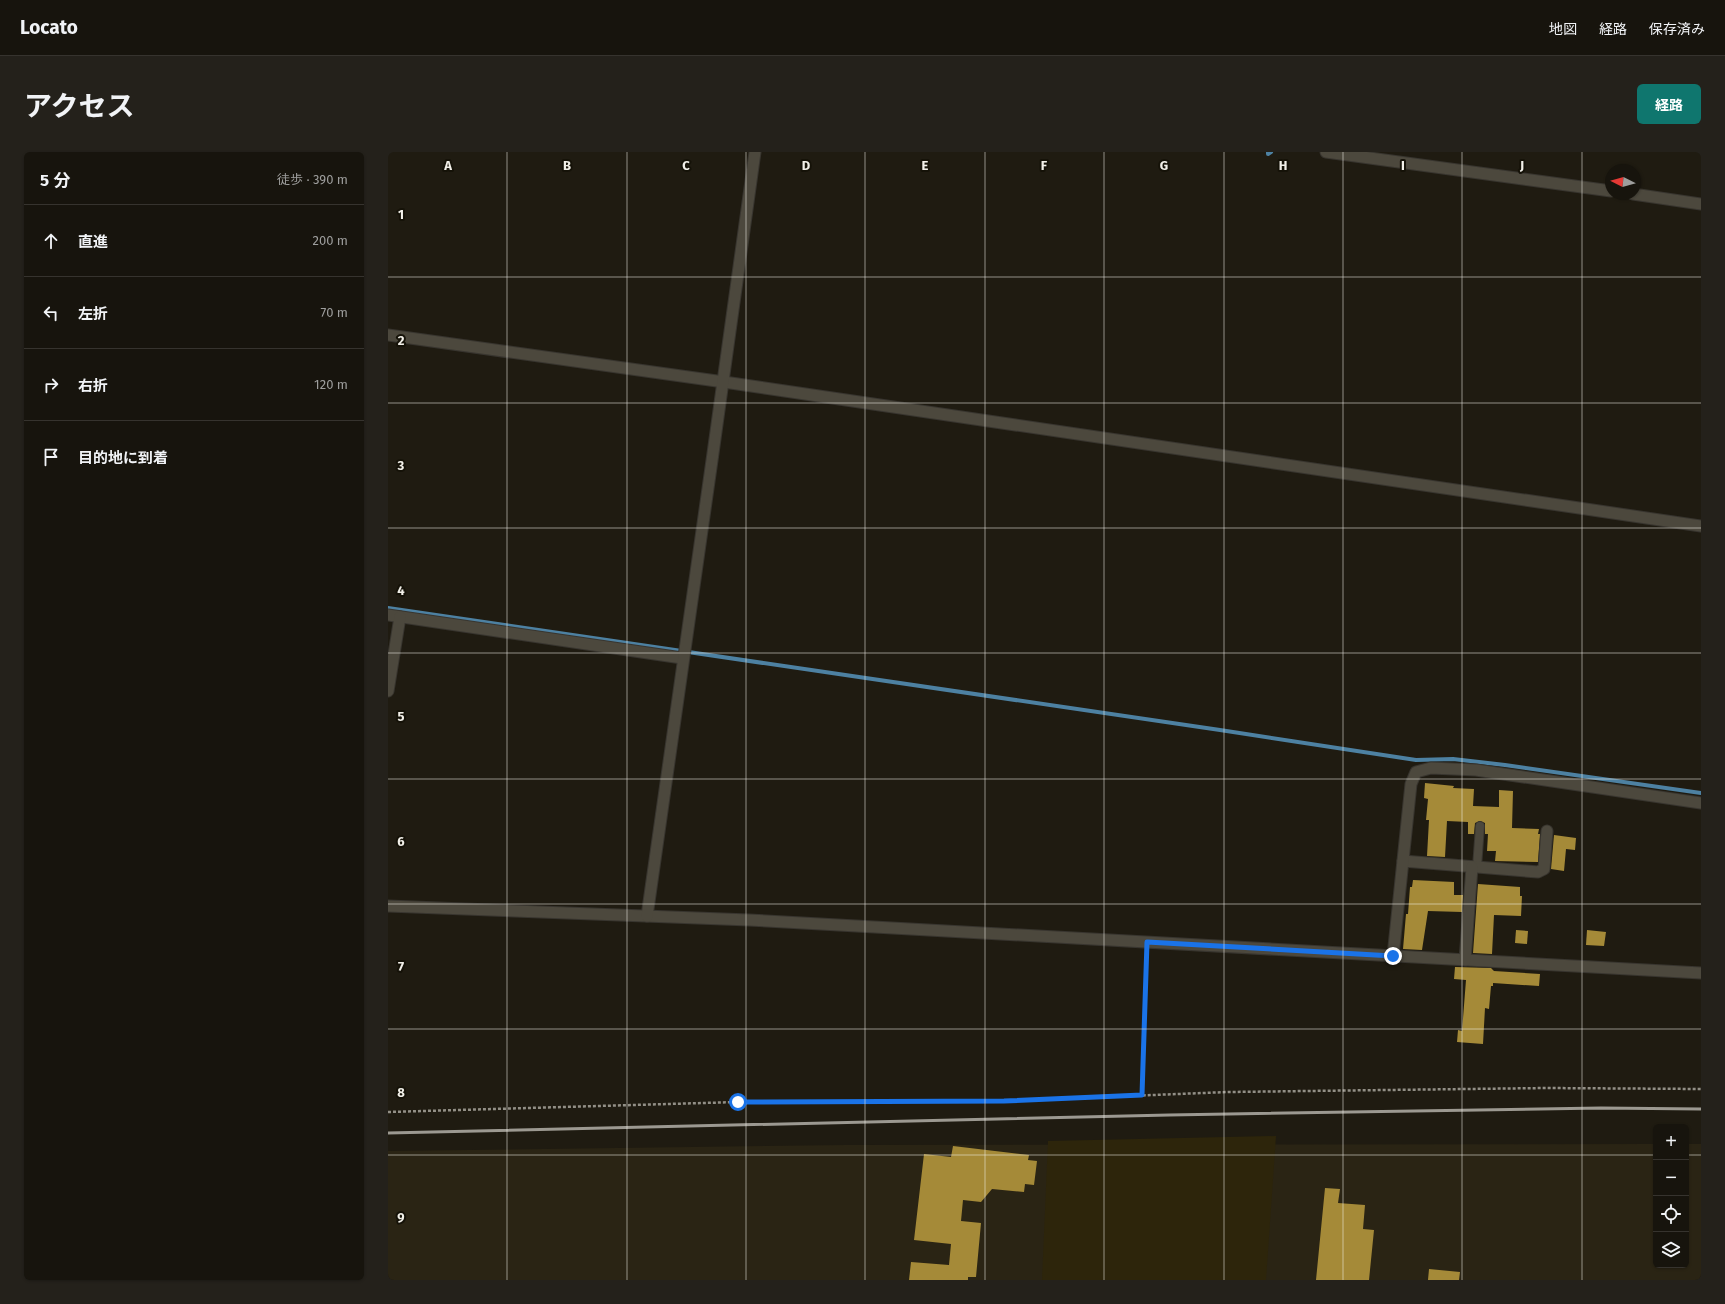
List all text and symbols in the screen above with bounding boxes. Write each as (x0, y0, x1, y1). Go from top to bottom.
text: Locato (20, 16, 78, 39)
text: 地図 (1549, 21, 1577, 38)
text: 経路 (1599, 21, 1627, 38)
text: 保存済み (1649, 21, 1705, 38)
button: 経路 (1637, 84, 1701, 124)
text: アクセス (24, 90, 135, 123)
text: A (443, 158, 452, 173)
text: B (563, 158, 571, 173)
text: C (682, 158, 690, 173)
text: D (802, 158, 811, 173)
text: E (922, 158, 929, 173)
text: F (1041, 158, 1048, 173)
text: G (1160, 158, 1168, 173)
text: H (1279, 158, 1287, 173)
text: I (1401, 158, 1405, 173)
text: J (1519, 158, 1524, 173)
north arrow (1605, 164, 1641, 200)
text: 5 分 (40, 170, 70, 191)
text: 徒歩 · 390 m (277, 172, 348, 187)
text: 1 (398, 207, 404, 222)
icon: ahead (40, 230, 62, 252)
text: 直進 (78, 233, 108, 251)
text: 200 m (312, 233, 348, 248)
icon: left (40, 302, 62, 324)
text: 左折 (78, 305, 108, 323)
text: 70 m (321, 305, 348, 320)
text: 2 (398, 333, 405, 348)
icon: right (40, 374, 62, 396)
text: 右折 (78, 377, 108, 395)
text: 120 m (314, 377, 348, 392)
icon: arrive (40, 446, 62, 468)
text: 目的地に到着 (78, 449, 168, 467)
text: 3 (397, 458, 405, 473)
text: 4 (397, 583, 405, 598)
text: 5 (398, 709, 405, 724)
text: 6 (397, 834, 405, 849)
route end (1384, 947, 1402, 965)
text: 7 (398, 959, 404, 974)
text: 8 (397, 1085, 405, 1100)
route start (729, 1093, 747, 1111)
map controls (1653, 1124, 1689, 1268)
button: + (1653, 1124, 1689, 1160)
button: − (1653, 1160, 1689, 1196)
button: locate (1653, 1196, 1689, 1232)
text: 9 (397, 1210, 405, 1225)
button: layers (1653, 1232, 1689, 1268)

